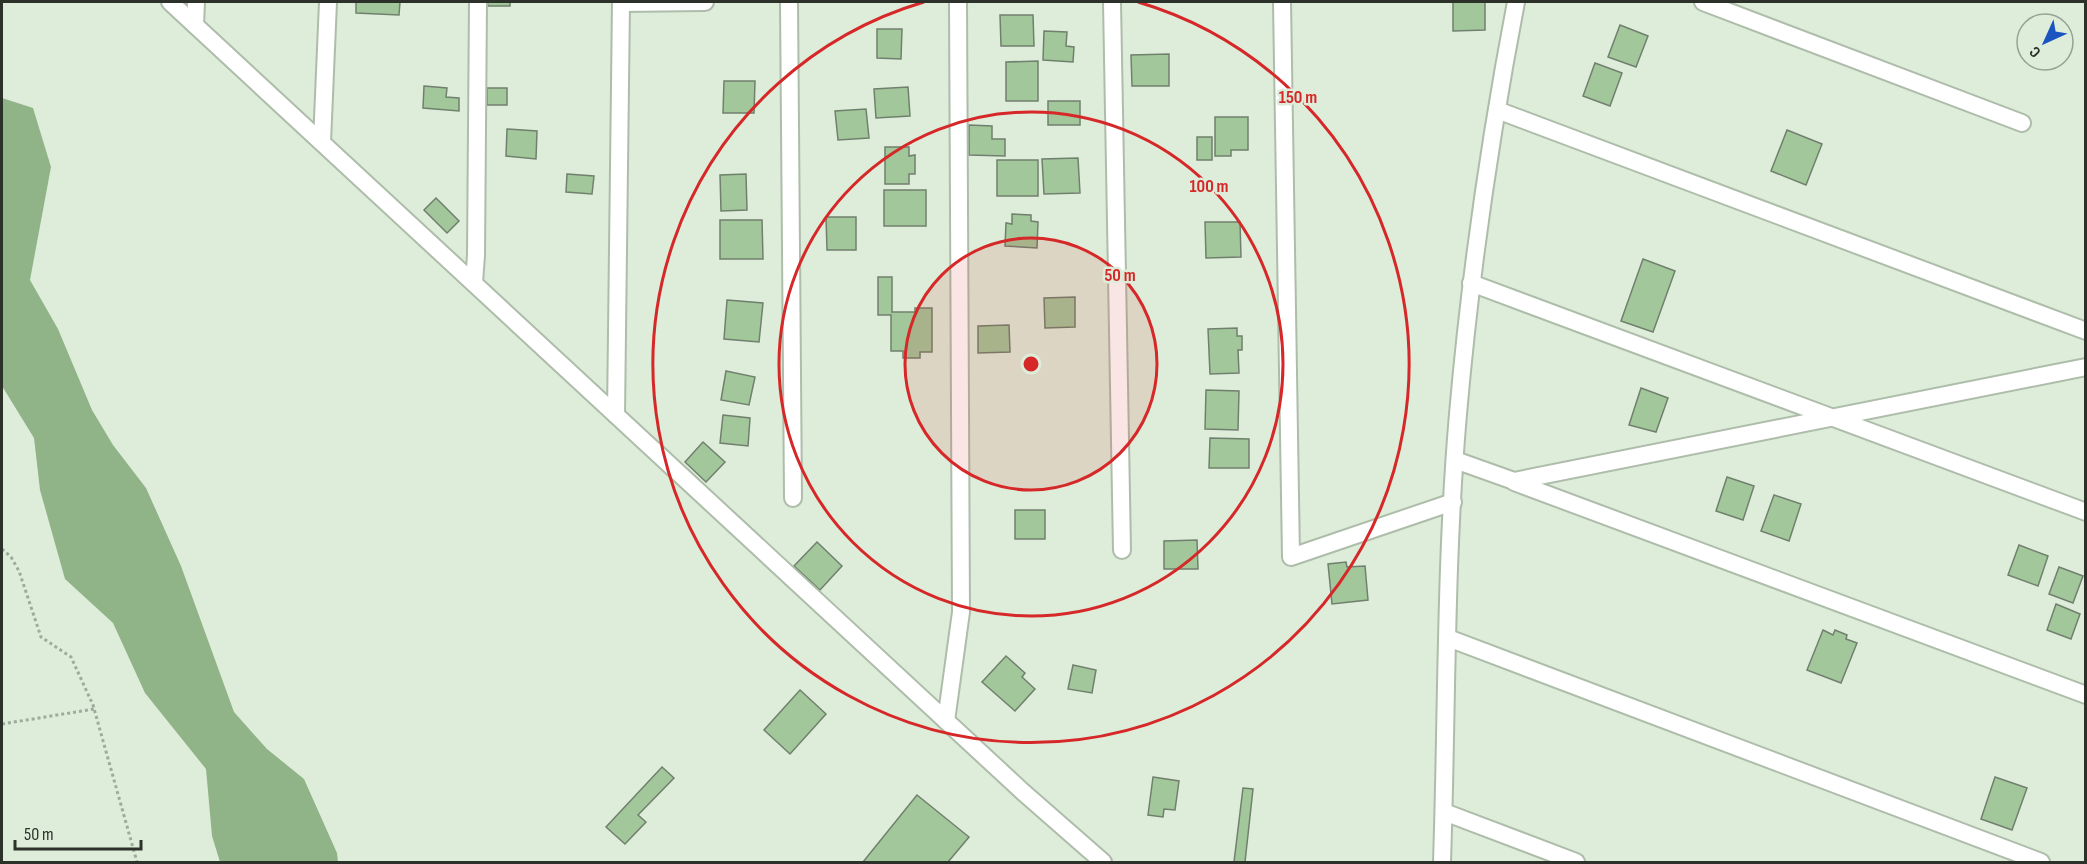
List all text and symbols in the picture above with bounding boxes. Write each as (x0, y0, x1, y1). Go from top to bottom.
north arrow (2015, 12, 2075, 72)
text: С (2026, 42, 2045, 61)
text: 150 m (1279, 87, 1317, 108)
text: 100 m (1190, 176, 1229, 197)
text: 50 m (1104, 265, 1136, 286)
centre of rings (1021, 354, 1041, 374)
scale bar (15, 813, 141, 851)
text: 50 m (24, 824, 54, 845)

